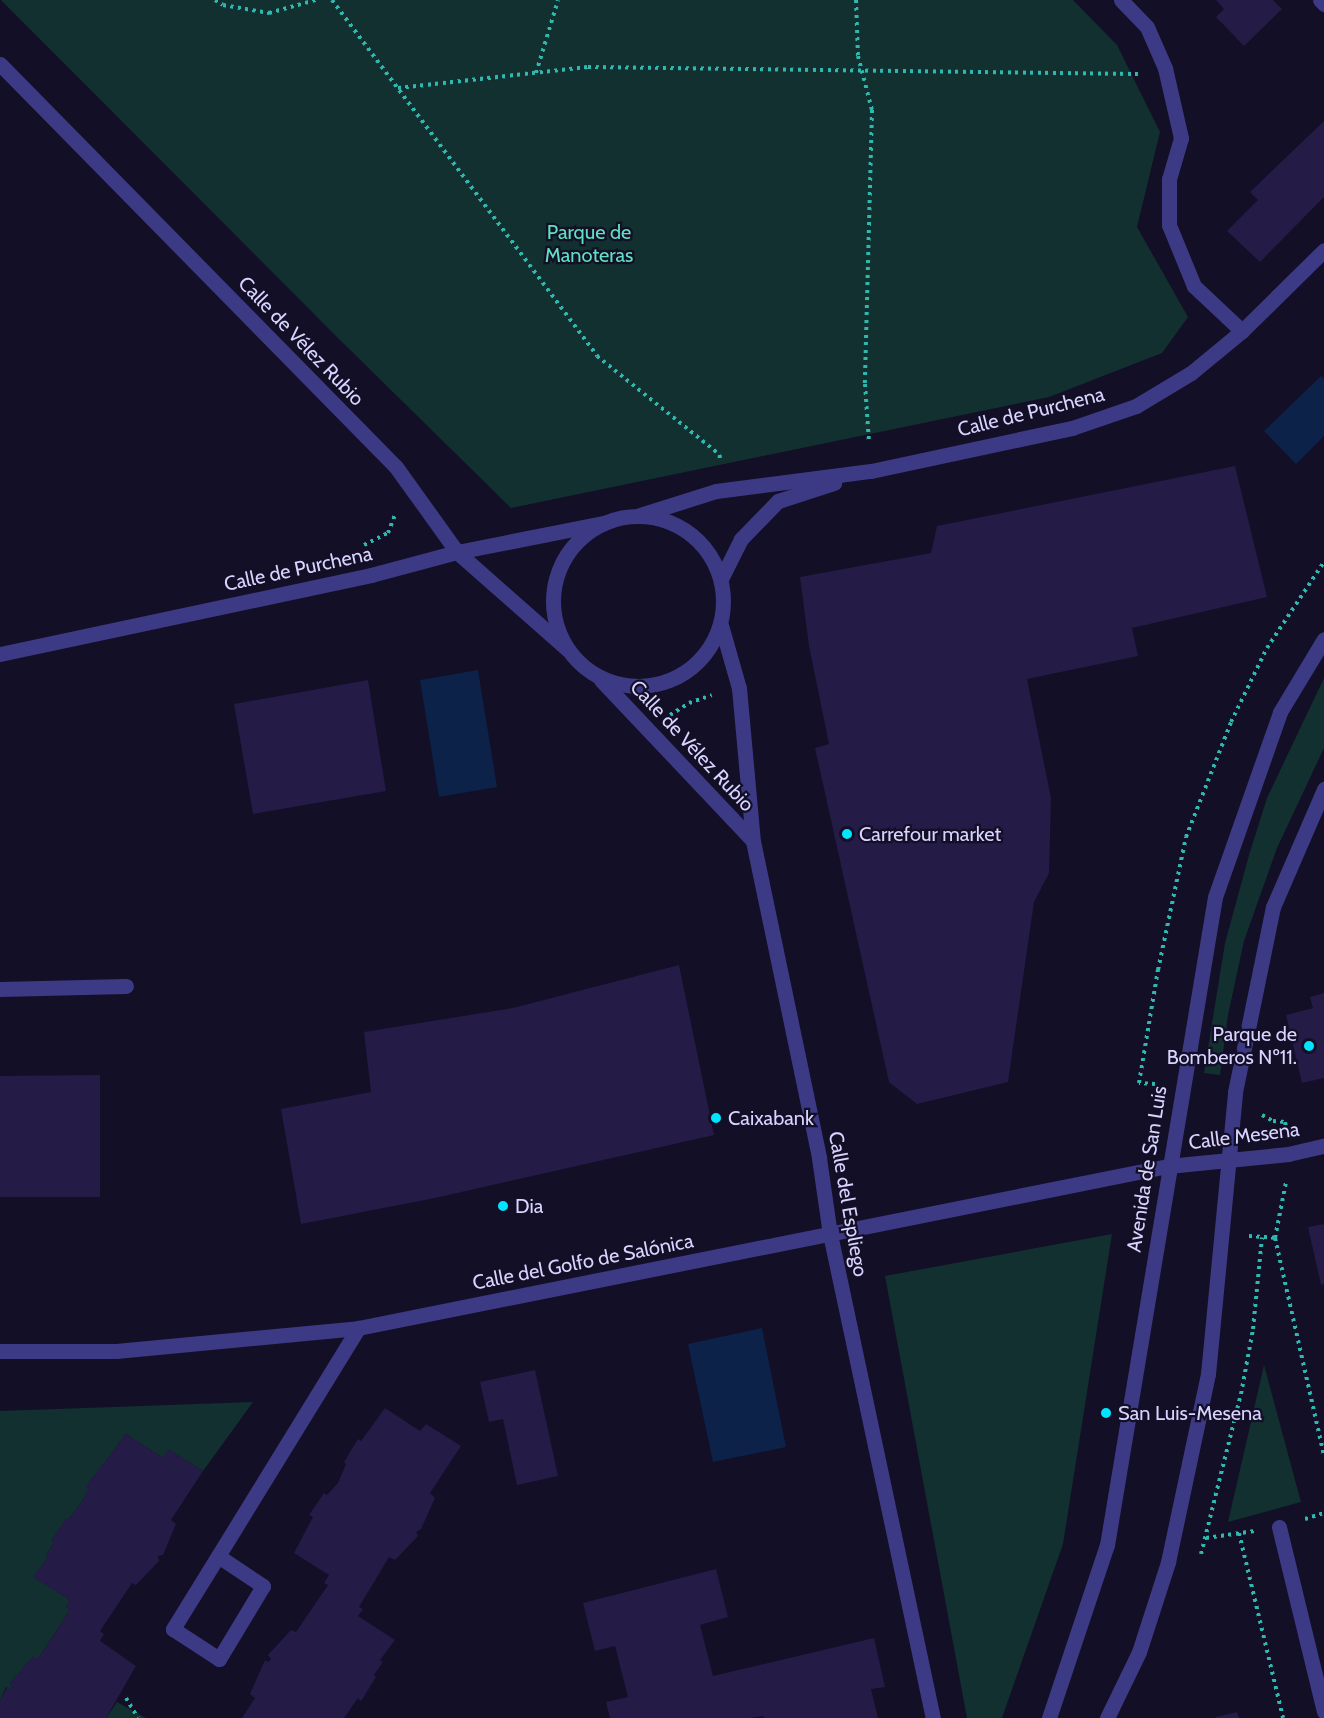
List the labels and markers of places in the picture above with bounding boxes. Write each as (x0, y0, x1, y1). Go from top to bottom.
place label: Carrefour market (859, 822, 1001, 846)
marker: Carrefour market (840, 827, 854, 841)
place label: Parque de Bomberos Nº11. (1167, 1022, 1297, 1069)
marker: Parque de Bomberos Nº11. (1302, 1039, 1316, 1053)
place label: Caixabank (728, 1106, 814, 1130)
marker: Caixabank (709, 1111, 723, 1125)
place label: Dia (515, 1194, 543, 1218)
marker: Dia (496, 1199, 510, 1213)
place label: San Luis-Mesena (1118, 1401, 1262, 1425)
marker: San Luis-Mesena (1099, 1406, 1113, 1420)

